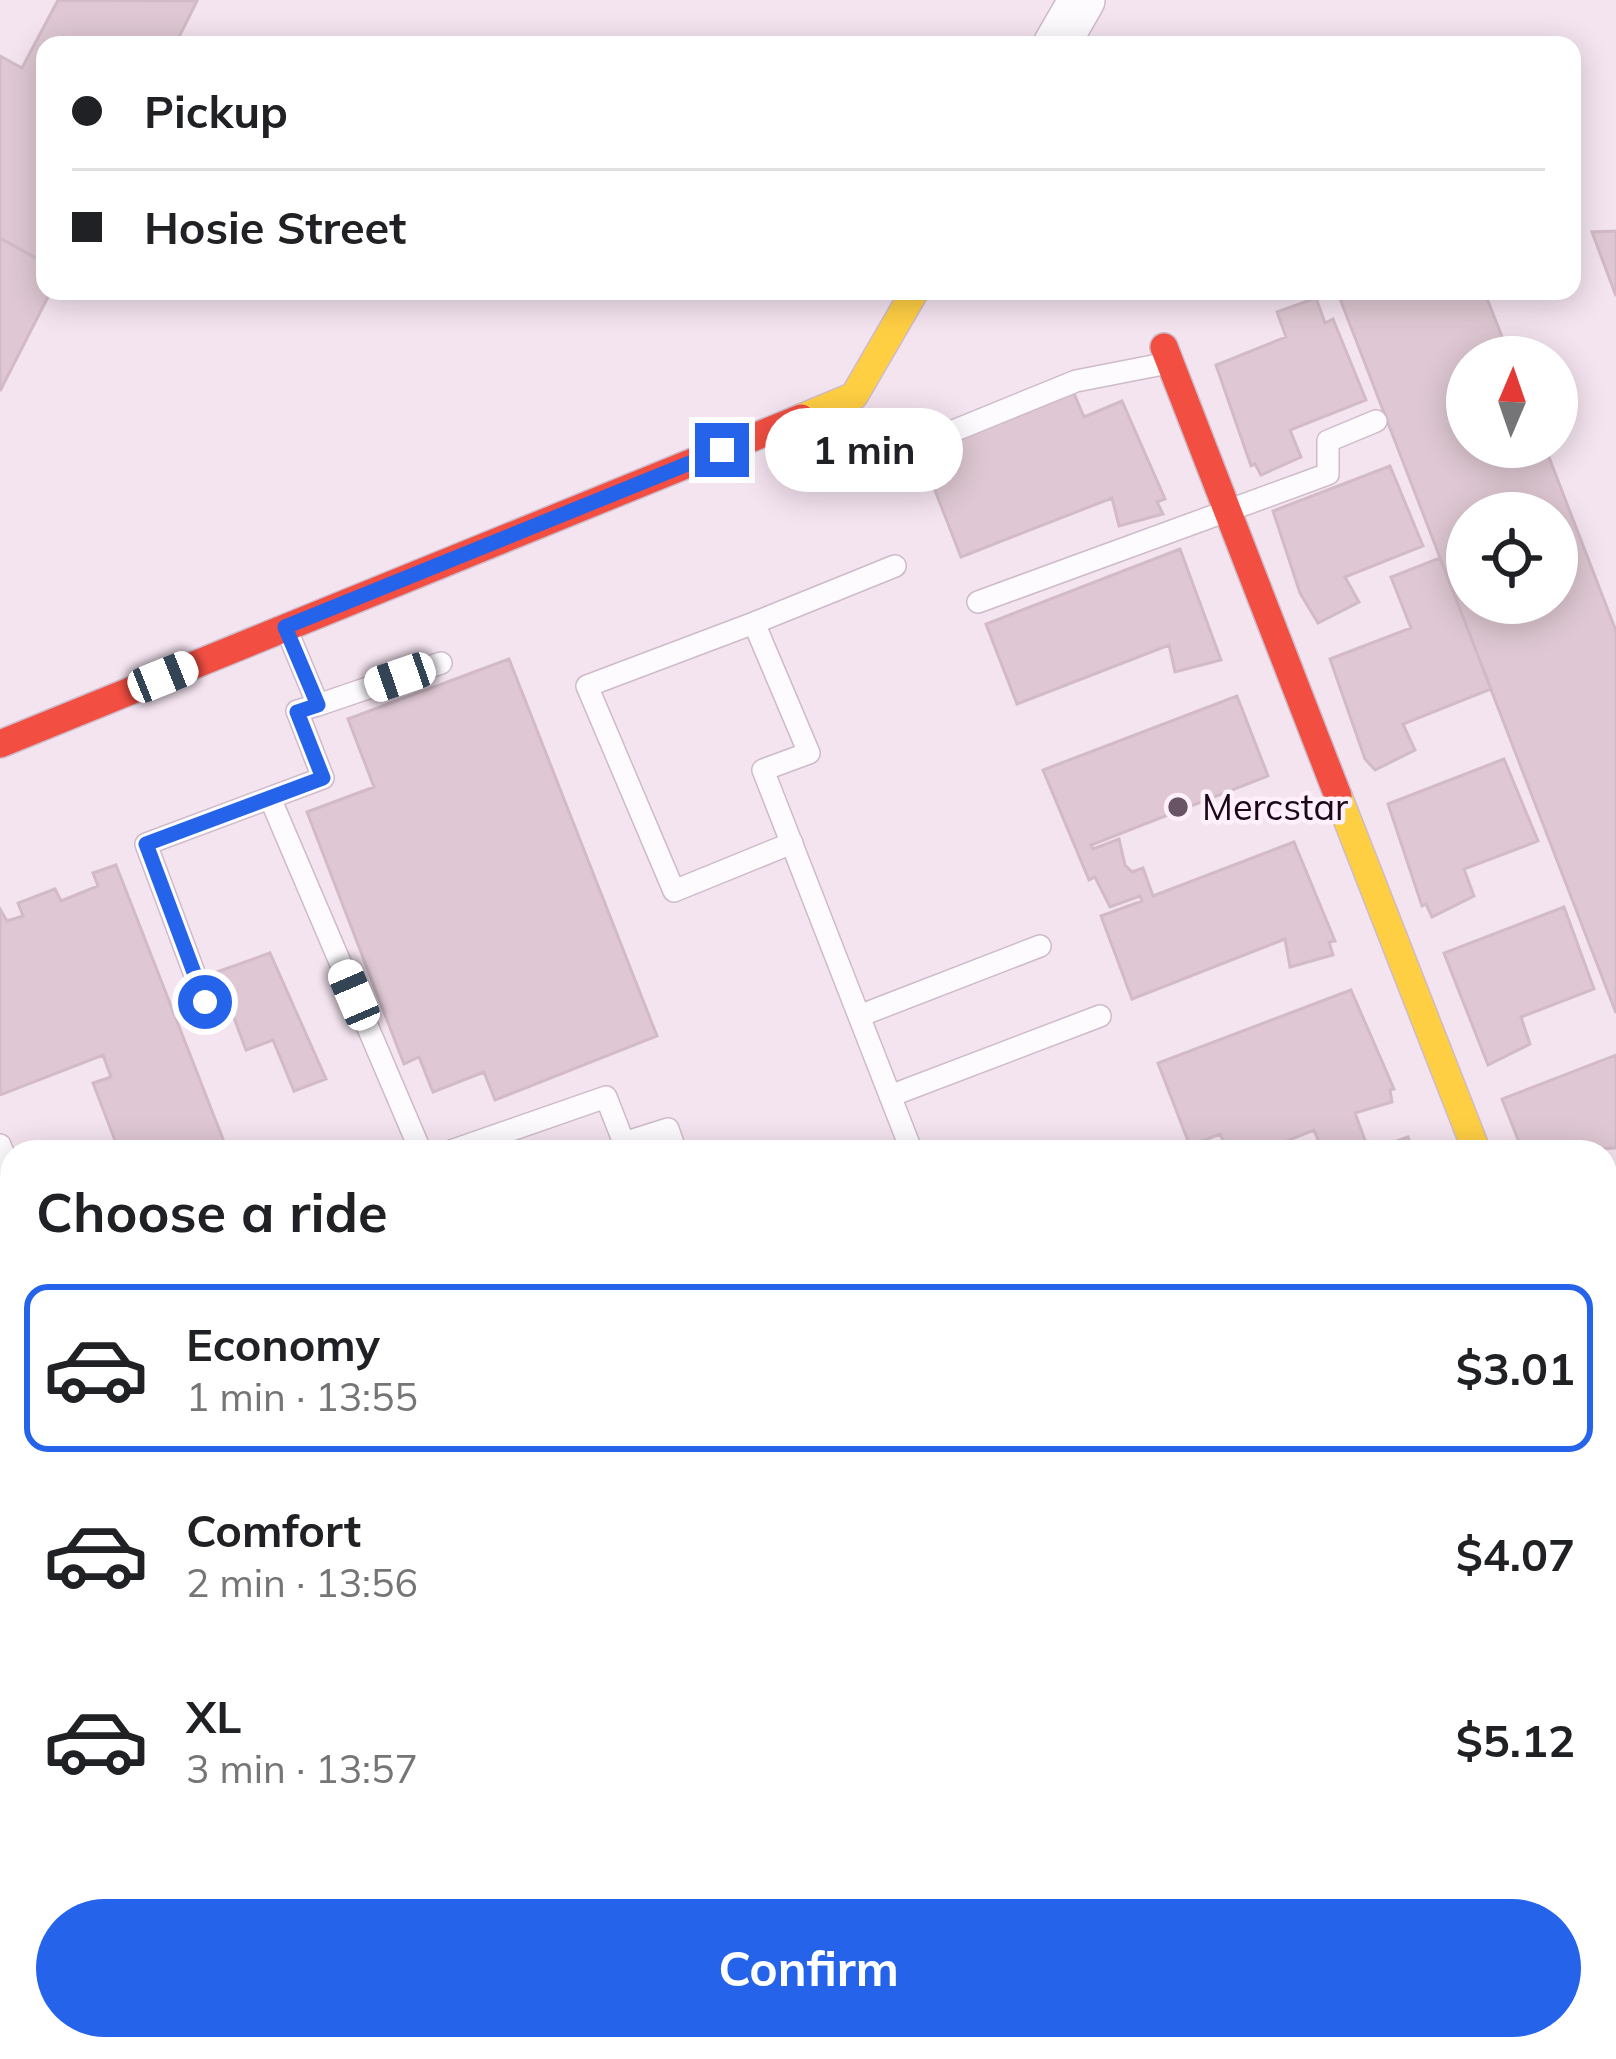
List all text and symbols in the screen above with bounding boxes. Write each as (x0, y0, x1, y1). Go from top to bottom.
text: Pickup (144, 83, 288, 139)
text: Hosie Street (144, 199, 406, 255)
north arrow (1446, 336, 1578, 468)
map controls (1446, 336, 1578, 624)
callout: 1 min (764, 408, 962, 492)
route end (695, 423, 749, 477)
text: 1 min (813, 425, 915, 474)
button: locate (1446, 492, 1578, 624)
car (123, 647, 203, 707)
car (360, 648, 440, 706)
place label: Mercstar (1202, 784, 1348, 829)
marker: Mercstar (1165, 794, 1191, 820)
car (323, 955, 385, 1035)
route start (178, 975, 232, 1029)
text: Choose a ride (36, 1178, 388, 1246)
icon: car (42, 1314, 150, 1422)
text: Economy (186, 1316, 380, 1372)
text: $3.01 (1456, 1340, 1575, 1396)
text: 1 min · 13:55 (186, 1372, 418, 1421)
icon: car (42, 1500, 150, 1608)
text: Comfort (186, 1502, 361, 1558)
text: $4.07 (1456, 1526, 1575, 1582)
text: 2 min · 13:56 (186, 1558, 418, 1607)
icon: car (42, 1686, 150, 1794)
text: XL (186, 1688, 241, 1744)
text: $5.12 (1456, 1712, 1575, 1768)
text: 3 min · 13:57 (186, 1744, 418, 1793)
button: Confirm (36, 1899, 1581, 2037)

